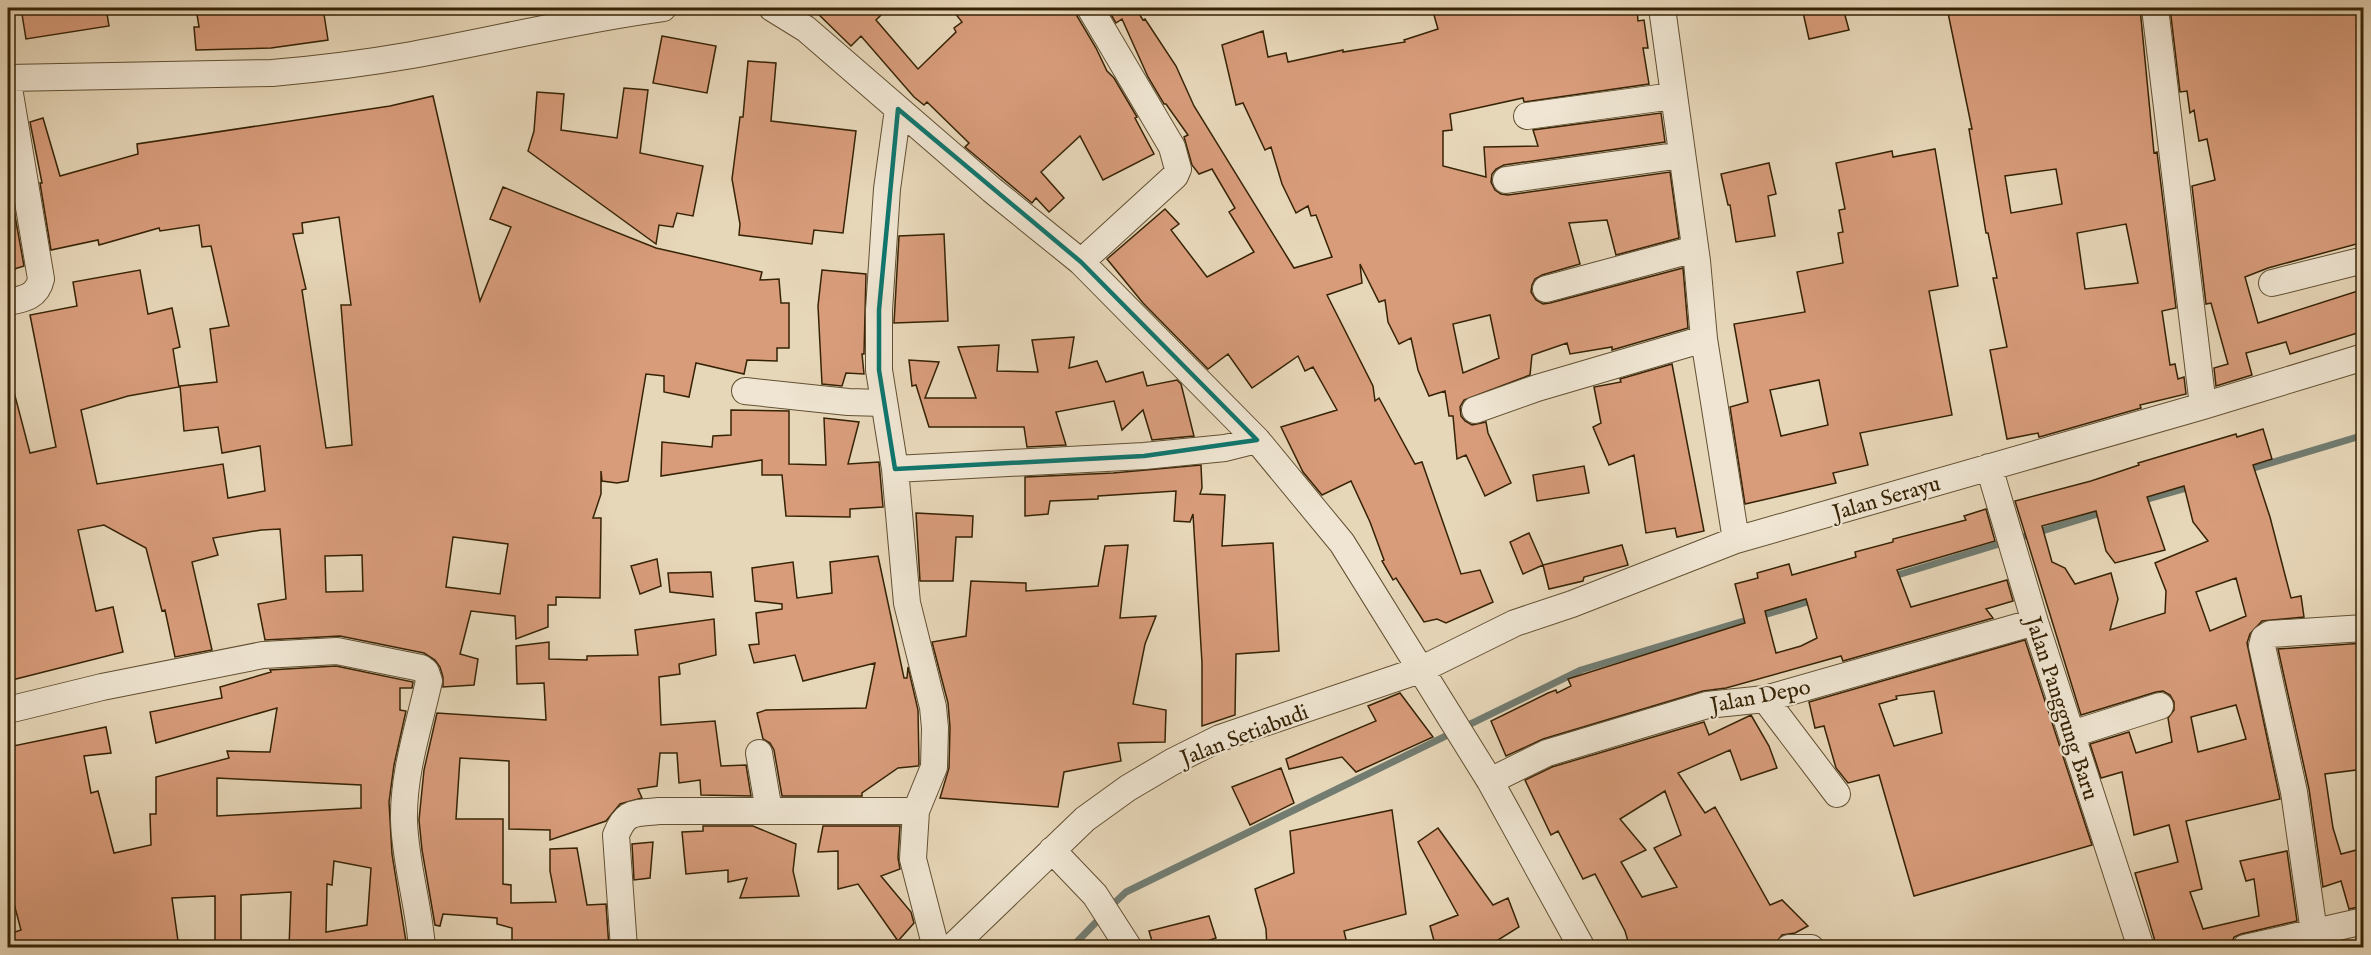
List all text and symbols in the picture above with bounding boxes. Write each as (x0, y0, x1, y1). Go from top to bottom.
street label: Jalan Serayu (1826, 470, 1944, 528)
street label: Jalan Panggung Baru (2017, 611, 2104, 804)
street label: Jalan Depo (1705, 674, 1813, 721)
street label: Jalan Setiabudi (1174, 699, 1313, 774)

